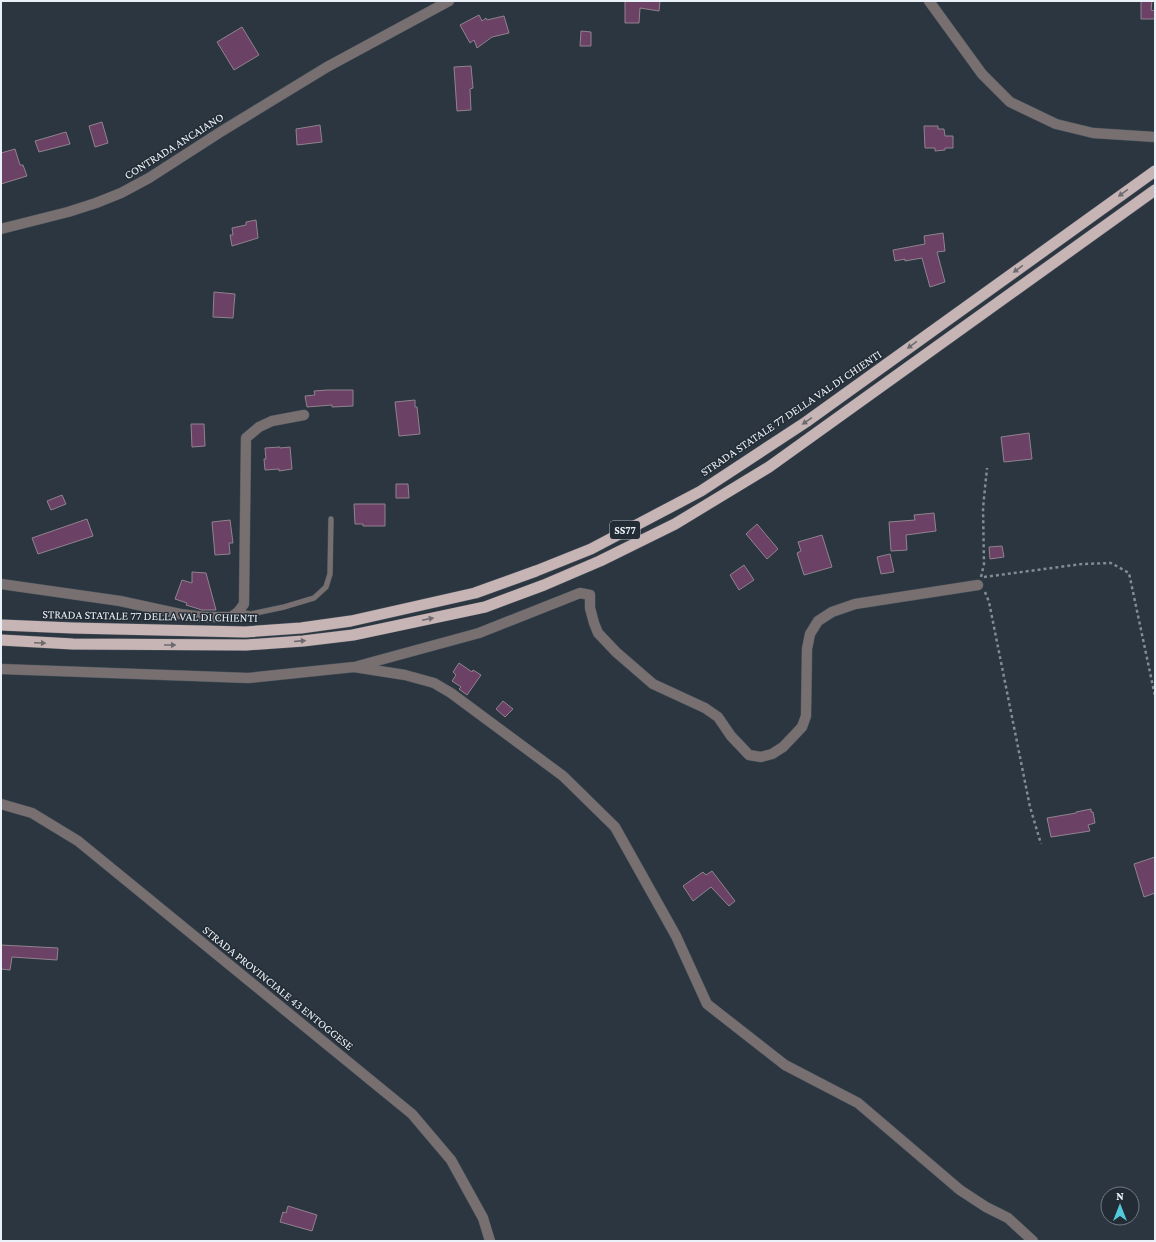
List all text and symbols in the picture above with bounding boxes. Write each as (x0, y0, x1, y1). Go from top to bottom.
street label: CONTRADA ANCAIANO (122, 110, 226, 182)
one-way arrow (1118, 189, 1129, 198)
one-way arrow (1013, 265, 1023, 273)
one-way arrow (907, 341, 918, 349)
street label: STRADA STATALE 77 DELLA VAL DI CHIENTI (698, 347, 884, 479)
one-way arrow (801, 417, 812, 425)
road number: SS77 (610, 521, 640, 539)
street label: STRADA STATALE 77 DELLA VAL DI CHIENTI (42, 607, 258, 625)
one-way arrow (422, 615, 434, 621)
one-way arrow (294, 638, 306, 645)
one-way arrow (34, 639, 46, 646)
one-way arrow (164, 642, 177, 648)
street label: STRADA PROVINCIALE 43 ENTOGGESE (200, 923, 357, 1054)
north arrow (1100, 1186, 1140, 1226)
text: N (1116, 1190, 1124, 1202)

